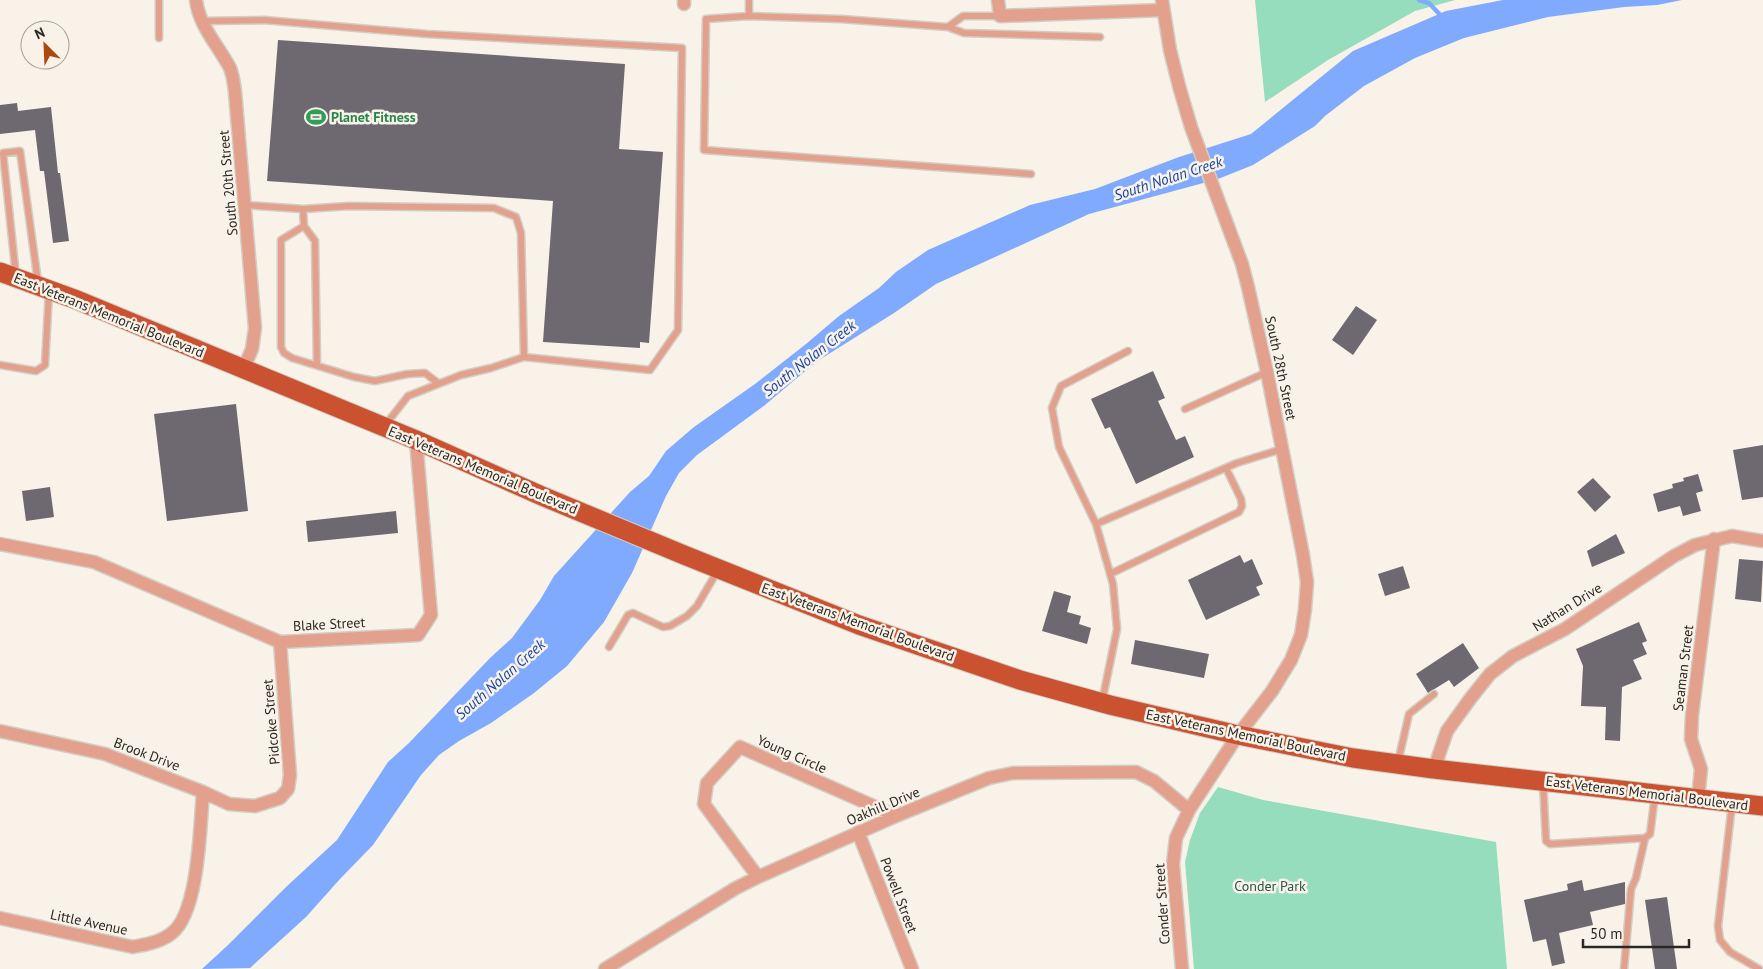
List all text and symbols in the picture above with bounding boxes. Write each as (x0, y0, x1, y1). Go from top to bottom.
north arrow (20, 20, 70, 70)
text: N (32, 23, 48, 43)
sports icon: Planet Fitness (305, 106, 327, 128)
place label: Planet Fitness (331, 108, 416, 126)
street label: South 20th Street (214, 129, 242, 236)
water label: South Nolan Creek (1111, 151, 1226, 204)
street label: East Veterans Memorial Boulevard (11, 268, 207, 362)
street label: South 28th Street (1261, 314, 1301, 422)
water label: South Nolan Creek (759, 315, 860, 400)
street label: East Veterans Memorial Boulevard (386, 422, 580, 518)
street label: East Veterans Memorial Boulevard (759, 579, 957, 665)
street label: Nathan Drive (1529, 579, 1605, 635)
street label: Blake Street (292, 613, 366, 635)
street label: Seaman Street (1669, 624, 1697, 712)
water label: South Nolan Creek (451, 634, 550, 723)
street label: Pidcoke Street (258, 678, 284, 765)
street label: East Veterans Memorial Boulevard (1144, 705, 1348, 765)
street label: Young Circle (754, 731, 830, 777)
street label: Brook Drive (111, 733, 183, 775)
street label: East Veterans Memorial Boulevard (1545, 772, 1749, 814)
street label: Oakhill Drive (844, 782, 922, 830)
street label: Powell Street (876, 855, 922, 936)
street label: Conder Street (1150, 862, 1174, 945)
park label: Conder Park (1234, 877, 1306, 895)
street label: Little Avenue (49, 905, 129, 939)
scale bar (1583, 916, 1689, 948)
text: 50 m (1590, 924, 1623, 943)

